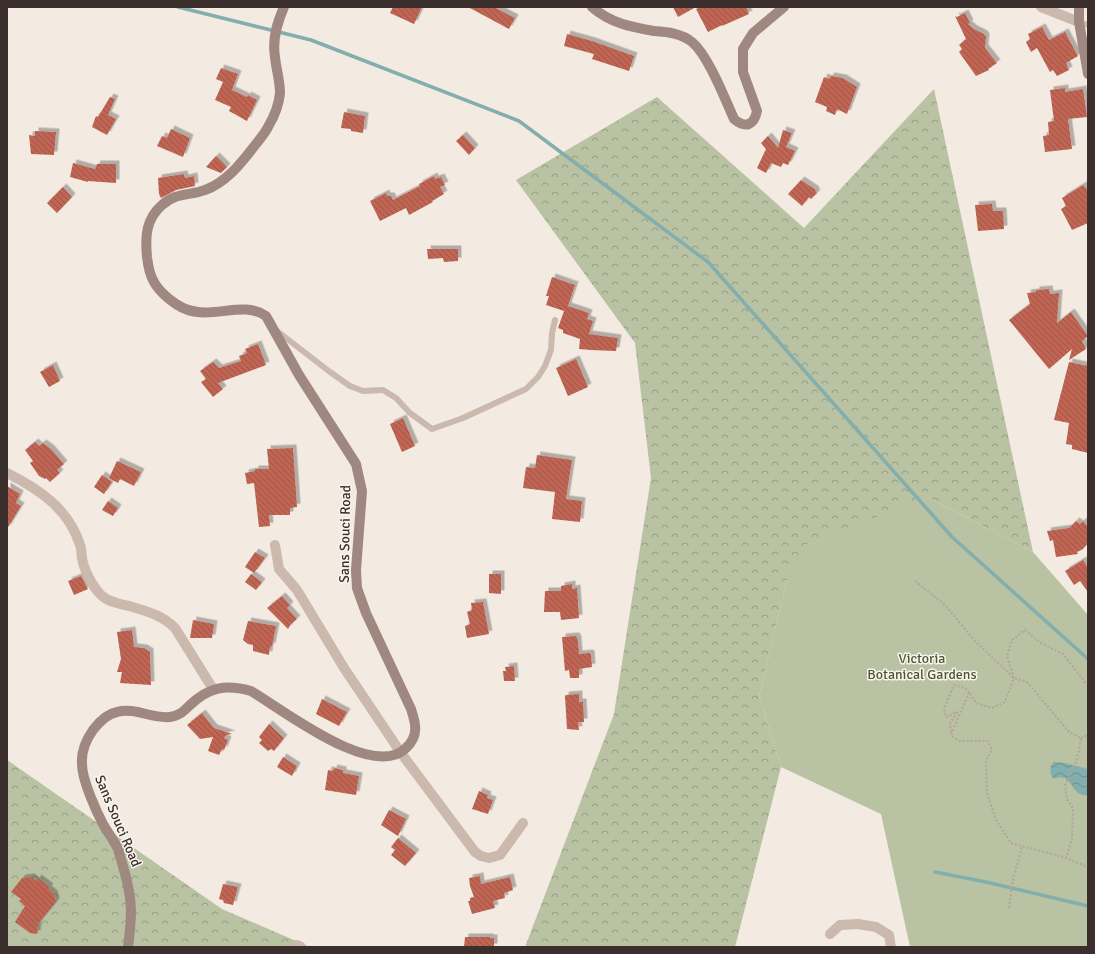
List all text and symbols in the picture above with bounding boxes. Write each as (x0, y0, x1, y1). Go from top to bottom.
street label: Sans Souci Road (336, 485, 354, 583)
park label: Victoria Botanical Gardens (867, 650, 977, 683)
street label: Sans Souci Road (91, 773, 145, 869)

